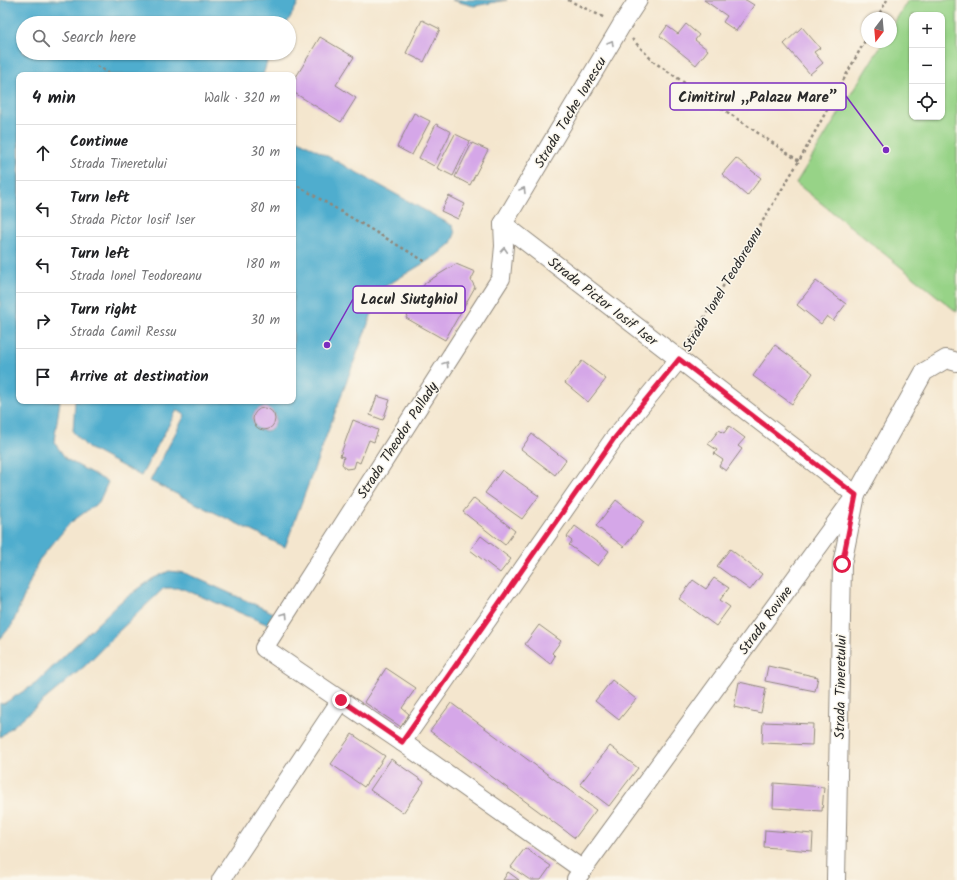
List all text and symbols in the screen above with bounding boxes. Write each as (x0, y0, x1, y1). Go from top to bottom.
north arrow (861, 12, 897, 48)
map controls (909, 12, 945, 120)
button: + (909, 12, 945, 48)
search box (16, 16, 296, 60)
text: Search here (62, 26, 136, 50)
icon: search (30, 27, 52, 49)
one-way arrow (606, 40, 613, 47)
button: − (909, 48, 945, 84)
street label: Strada Tache Ionescu (529, 52, 613, 172)
callout: Cimitirul „Palazu Mare” (670, 83, 846, 110)
button: locate (909, 84, 945, 120)
text: 4 min (32, 85, 76, 112)
text: Cimitirul „Palazu Mare” (678, 86, 838, 110)
text: Walk · 320 m (204, 88, 280, 109)
text: Continue (70, 130, 128, 154)
icon: ahead (32, 142, 54, 164)
text: 30 m (251, 142, 280, 163)
text: Strada Tineretului (70, 154, 167, 175)
text: Turn left (70, 186, 130, 210)
one-way arrow (518, 187, 525, 194)
icon: left (32, 198, 54, 220)
text: 80 m (250, 198, 280, 219)
text: Strada Pictor Iosif Iser (70, 210, 195, 231)
street label: Strada Ionel Teodoreanu (677, 223, 769, 356)
text: Turn left (70, 242, 130, 266)
one-way arrow (499, 247, 508, 253)
street label: Strada Pictor Iosif Iser (543, 252, 663, 353)
icon: left (32, 254, 54, 276)
text: 180 m (246, 254, 280, 275)
text: Strada Ionel Teodoreanu (70, 266, 202, 287)
callout: Lacul Siutghiol (353, 286, 465, 313)
text: Lacul Siutghiol (361, 288, 457, 312)
text: Turn right (70, 298, 137, 322)
icon: right (32, 310, 54, 332)
text: 30 m (251, 310, 280, 331)
text: Strada Camil Ressu (70, 322, 177, 343)
one-way arrow (441, 361, 449, 368)
text: Arrive at destination (70, 365, 209, 389)
icon: arrive (32, 366, 54, 388)
street label: Strada Theodor Pallady (352, 377, 444, 503)
route start (833, 555, 851, 573)
street label: Strada Rovine (733, 581, 799, 660)
one-way arrow (280, 612, 288, 619)
street label: Strada Tineretului (829, 634, 853, 739)
route end (332, 691, 350, 709)

